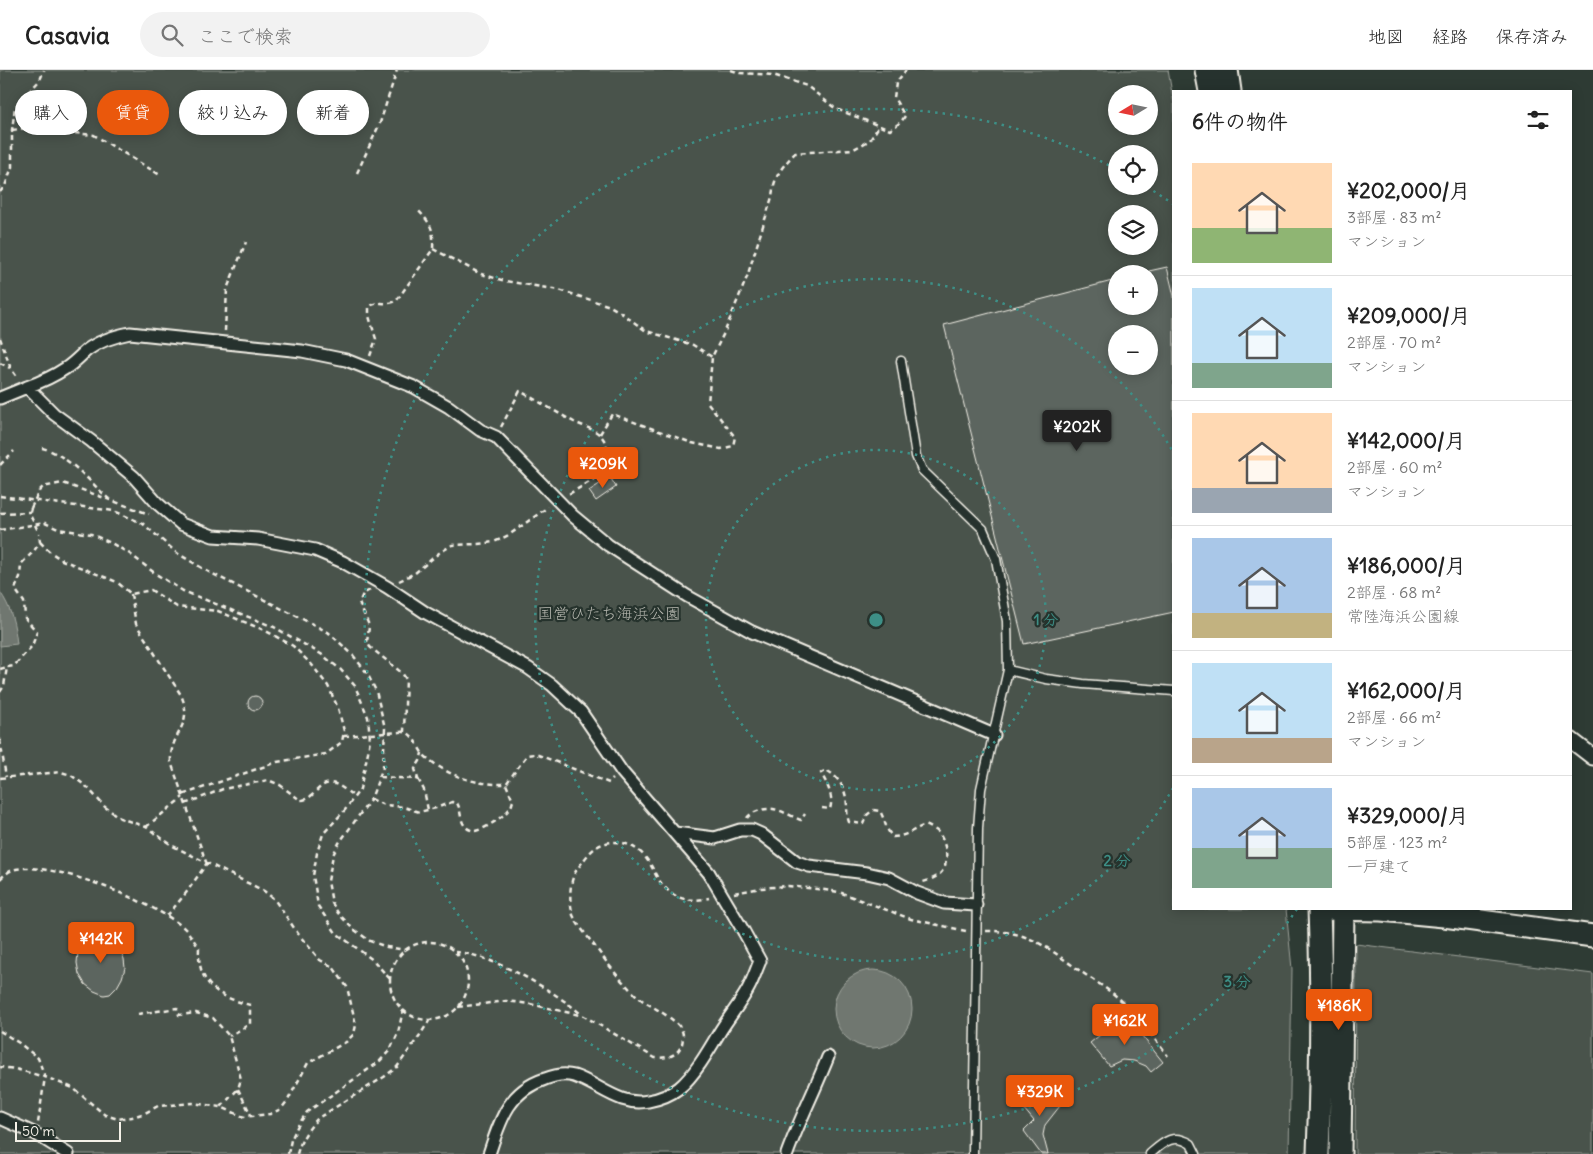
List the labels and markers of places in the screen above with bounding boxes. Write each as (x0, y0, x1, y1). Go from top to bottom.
pin: ¥202K (1042, 410, 1112, 452)
pin: ¥209K (568, 446, 638, 489)
centre of rings (867, 611, 885, 629)
pin: ¥142K (66, 922, 136, 964)
pin: ¥186K (1304, 988, 1374, 1031)
pin: ¥162K (1090, 1004, 1160, 1046)
pin: ¥329K (1005, 1074, 1075, 1117)

